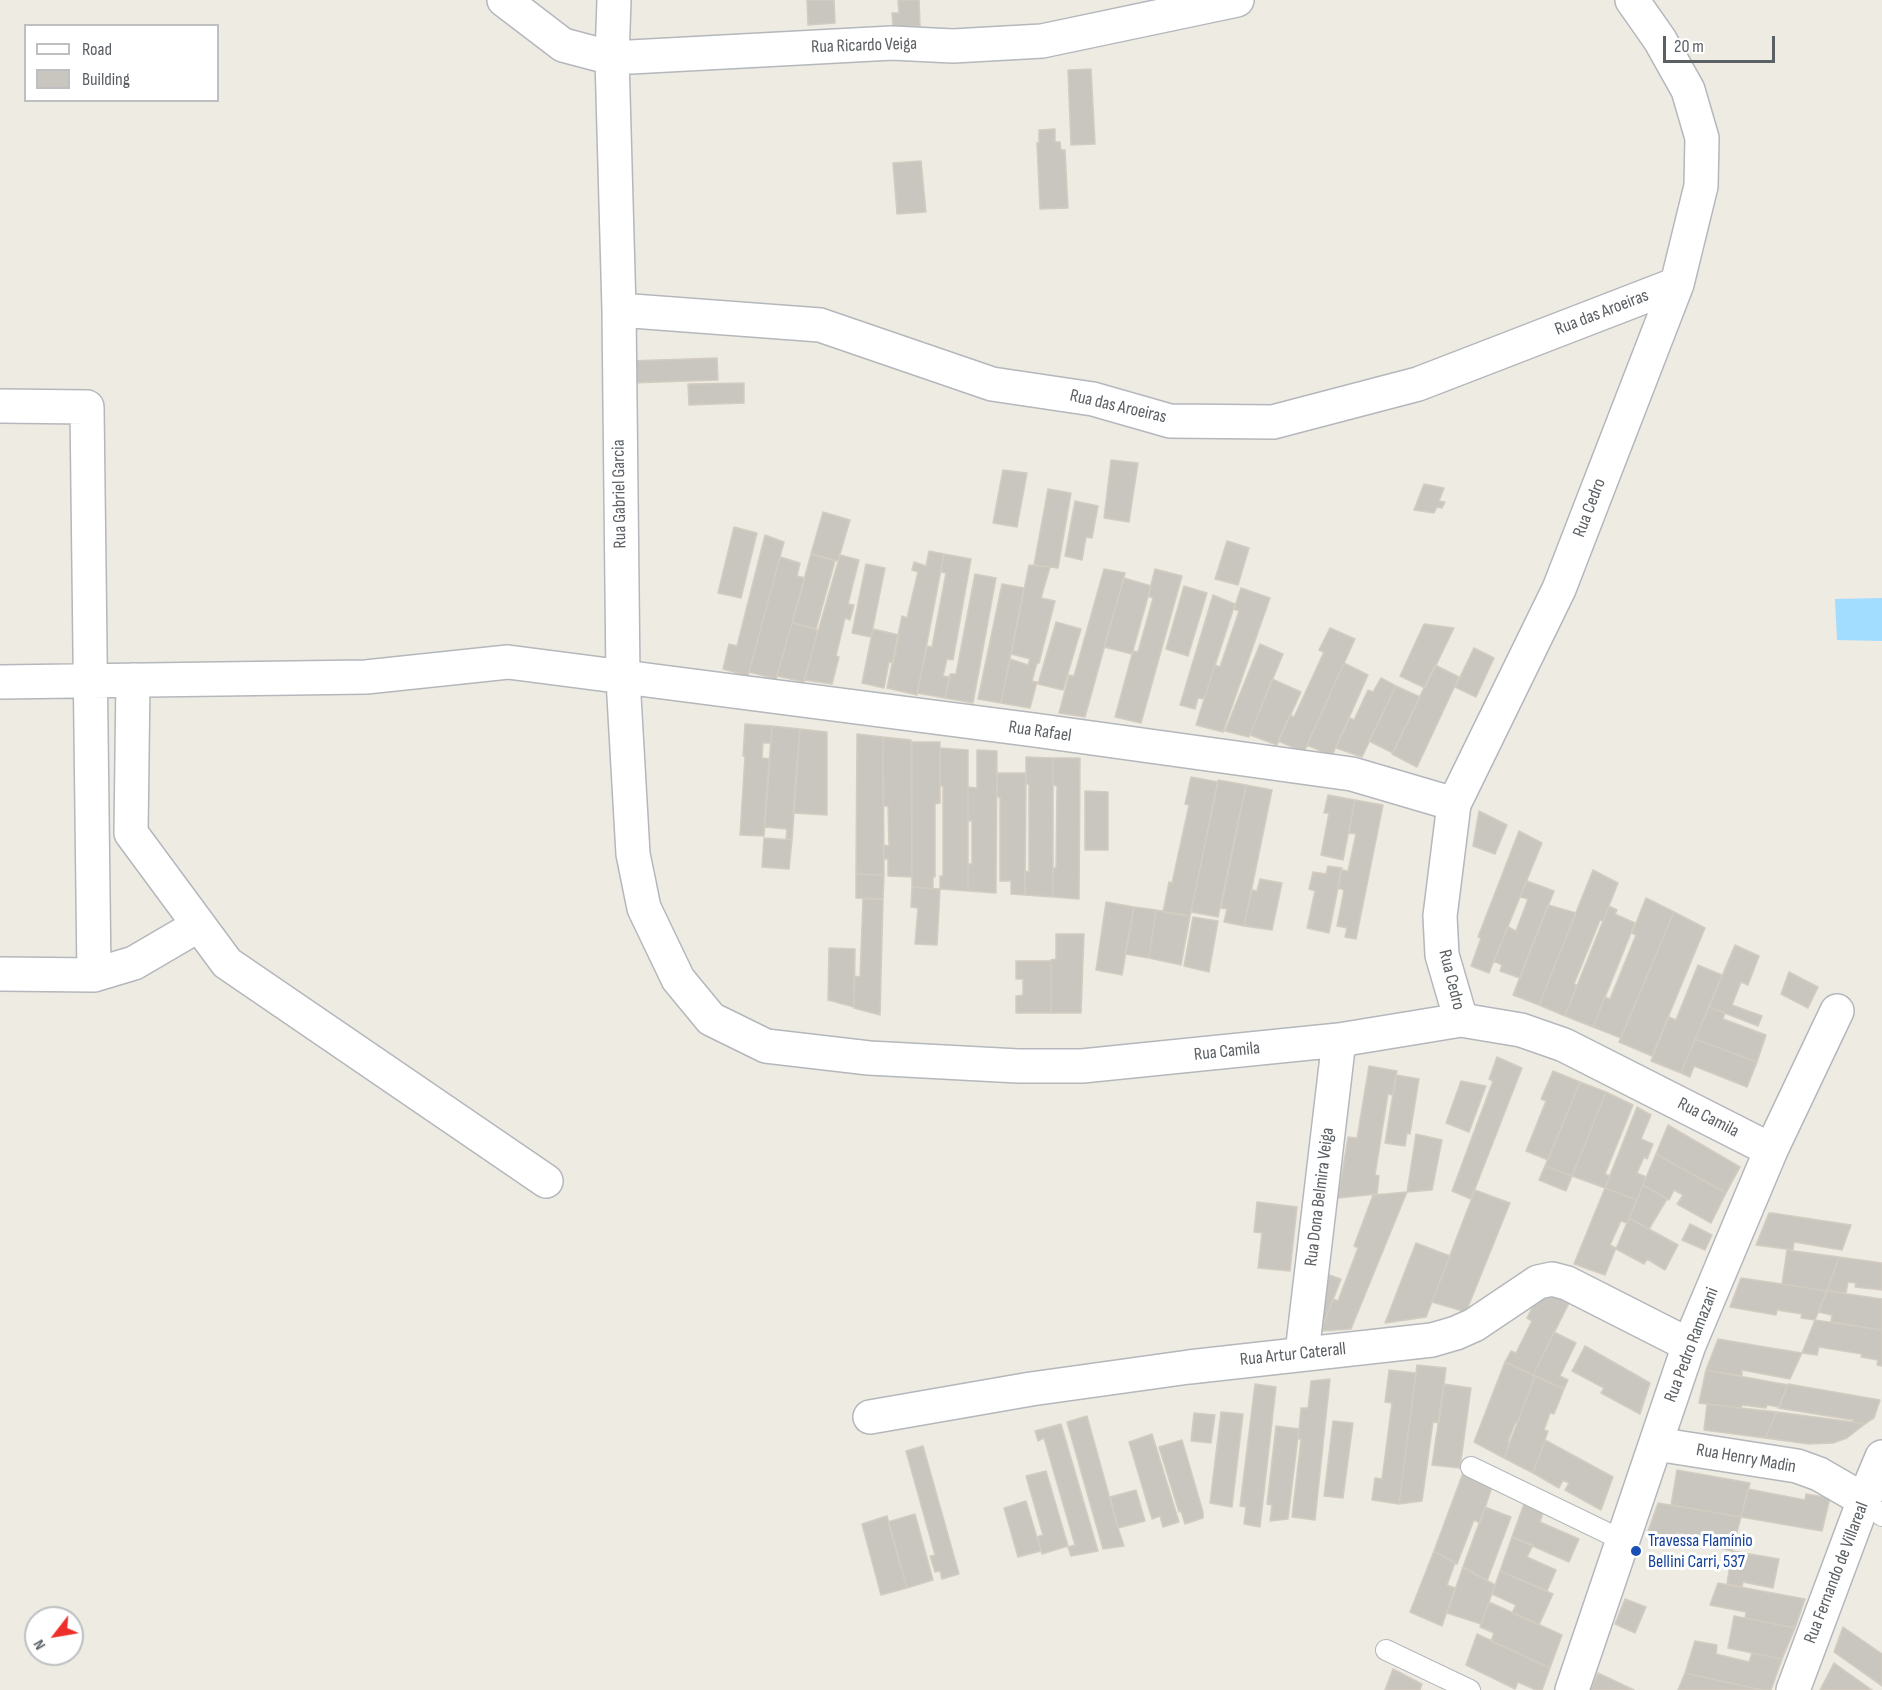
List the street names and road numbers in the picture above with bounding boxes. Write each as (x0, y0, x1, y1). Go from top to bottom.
street label: Rua Ricardo Veiga (811, 33, 917, 59)
street label: Rua das Aroeiras (1552, 285, 1652, 341)
street label: Rua das Aroeiras (1068, 385, 1168, 429)
street label: Rua Gabriel Garcia (608, 439, 632, 549)
street label: Rua Cedro (1569, 476, 1611, 540)
street label: Rua Rafael (1007, 717, 1073, 747)
street label: Rua Cedro (1433, 948, 1469, 1012)
street label: Rua Camila (1193, 1038, 1261, 1066)
street label: Rua Camila (1674, 1093, 1742, 1143)
street label: Rua Dona Belmira Veiga (1301, 1126, 1339, 1268)
street label: Rua Pedro Ramazani (1660, 1285, 1724, 1405)
street label: Rua Artur Caterall (1239, 1339, 1347, 1371)
street label: Rua Henry Madin (1694, 1440, 1798, 1478)
street label: Rua Fernando de Villareal (1800, 1499, 1874, 1647)

